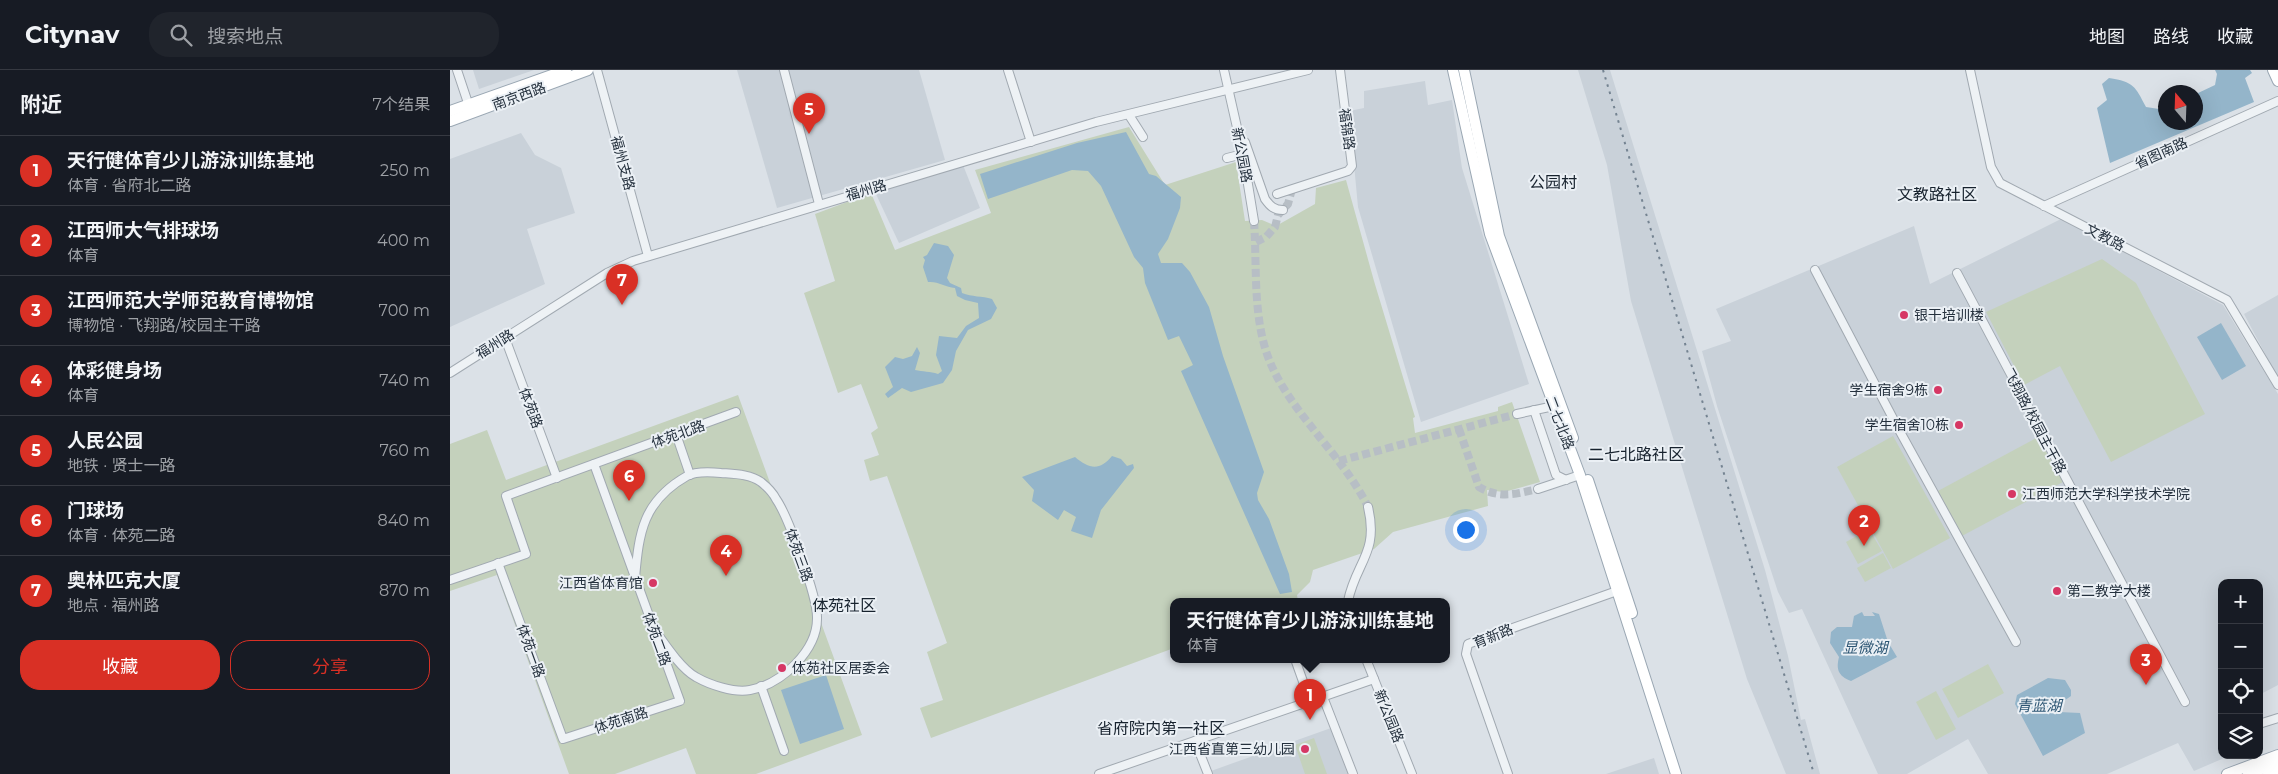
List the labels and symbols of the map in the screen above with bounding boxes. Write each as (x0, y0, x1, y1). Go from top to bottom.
street label: 南京西路 (490, 78, 548, 114)
north arrow (2158, 85, 2203, 130)
pin: 5 (793, 93, 825, 134)
street label: 福锦路 (1335, 107, 1359, 151)
street label: 新公园路 (1228, 126, 1256, 184)
street label: 省图南路 (2132, 133, 2190, 173)
street label: 福州支路 (607, 134, 639, 192)
district label: 公园村 (1529, 173, 1577, 192)
street label: 福州路 (843, 176, 889, 204)
district label: 文教路社区 (1897, 185, 1977, 204)
street label: 文教路 (2082, 219, 2128, 255)
pin: 7 (606, 264, 638, 305)
place label: 银干培训楼 (1914, 306, 1984, 324)
marker: 银干培训楼 (1898, 309, 1910, 321)
street label: 福州路 (472, 325, 518, 363)
street label: 飞翔路/校园主干路 (2000, 365, 2070, 477)
place label: 学生宿舍9栋 (1849, 381, 1928, 399)
marker: 学生宿舍9栋 (1932, 384, 1944, 396)
street label: 体苑路 (515, 385, 547, 431)
street label: 二七北路 (1542, 394, 1578, 452)
street label: 体苑北路 (649, 416, 707, 452)
place label: 学生宿舍10栋 (1865, 416, 1949, 434)
marker: 学生宿舍10栋 (1953, 419, 1965, 431)
district label: 二七北路社区 (1588, 445, 1684, 464)
pin: 6 (613, 460, 645, 501)
place label: 江西师范大学科学技术学院 (2022, 485, 2190, 503)
marker: 江西师范大学科学技术学院 (2006, 488, 2018, 500)
pin: 2 (1848, 505, 1880, 546)
your location (1453, 517, 1479, 543)
street label: 体苑三路 (781, 526, 817, 584)
pin: 4 (710, 535, 742, 576)
place label: 江西省体育馆 (559, 574, 643, 592)
marker: 江西省体育馆 (647, 577, 659, 589)
place label: 第二教学大楼 (2067, 582, 2151, 600)
marker: 第二教学大楼 (2051, 585, 2063, 597)
district label: 体苑社区 (812, 596, 876, 615)
street label: 体苑二路 (639, 610, 675, 668)
street label: 育新路 (1470, 620, 1516, 652)
street label: 体苑一路 (513, 622, 549, 680)
water label: 显微湖 (1842, 638, 1889, 657)
pin: 3 (2130, 644, 2162, 685)
place label: 体苑社区居委会 (792, 659, 890, 677)
marker: 体苑社区居委会 (776, 662, 788, 674)
pin: 1 (1294, 679, 1326, 720)
street label: 新公园路 (1370, 687, 1408, 745)
water label: 青蓝湖 (2016, 696, 2063, 715)
street label: 体苑南路 (592, 703, 650, 737)
district label: 省府院内第一社区 (1097, 719, 1225, 738)
place label: 江西省直第三幼儿园 (1169, 740, 1295, 758)
marker: 江西省直第三幼儿园 (1299, 743, 1311, 755)

